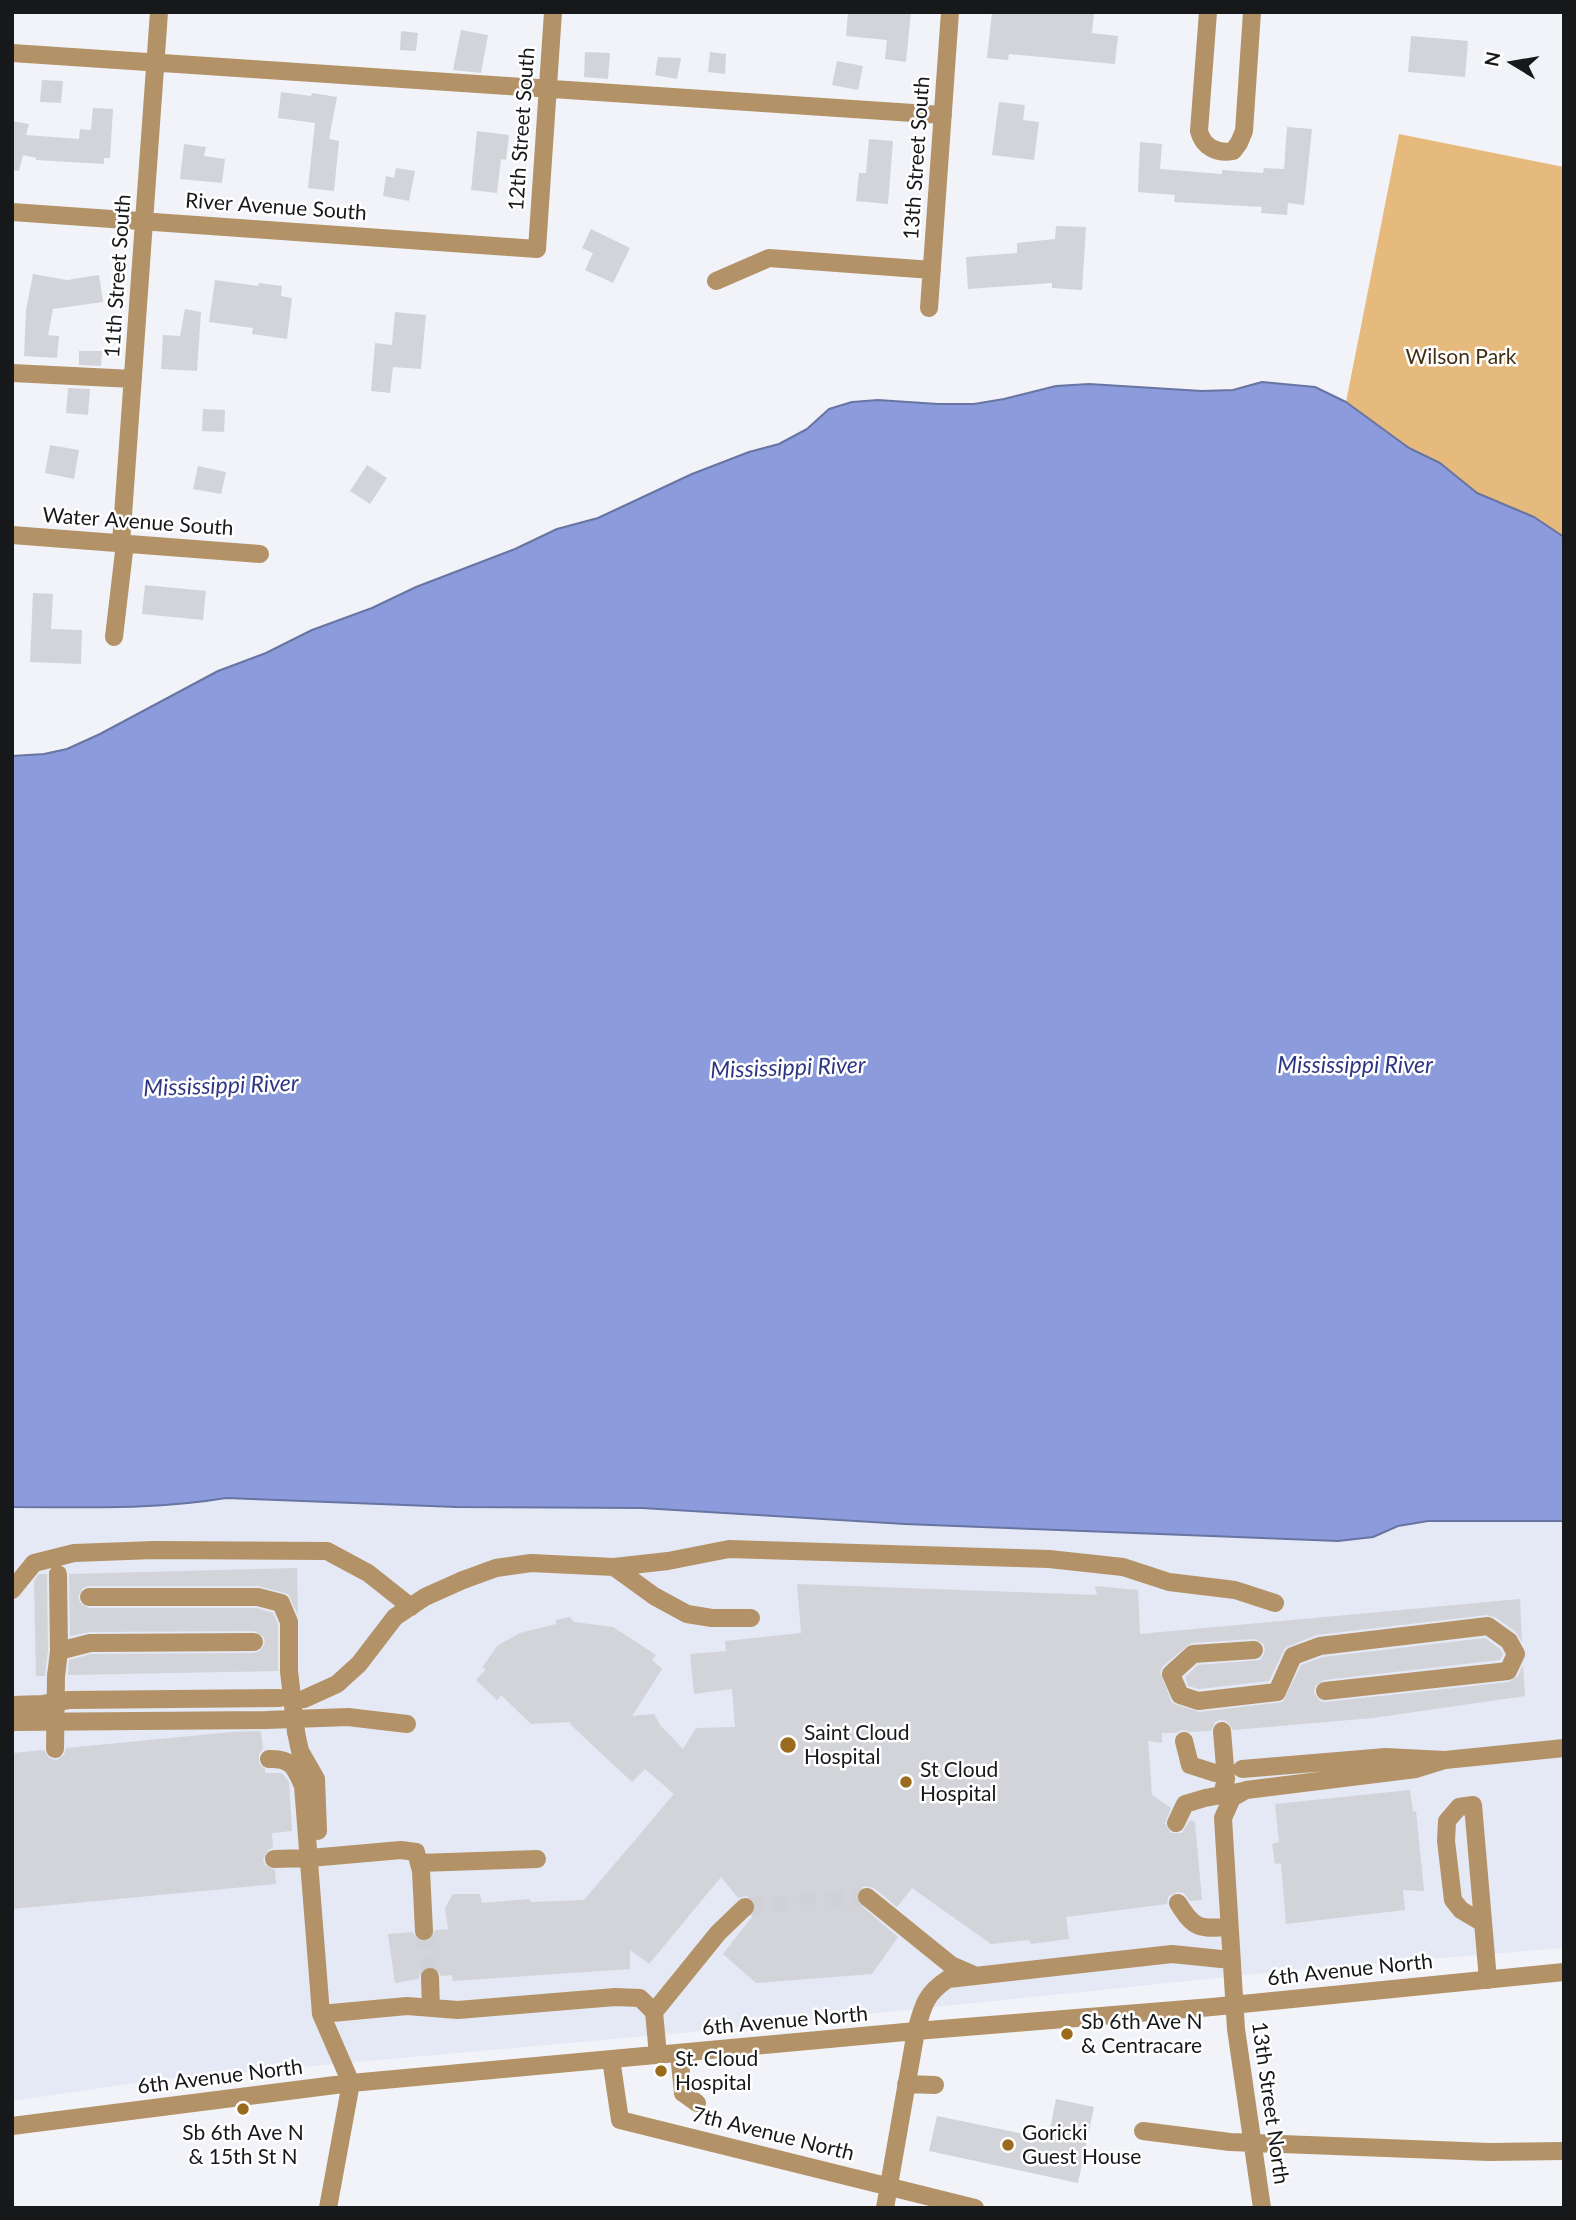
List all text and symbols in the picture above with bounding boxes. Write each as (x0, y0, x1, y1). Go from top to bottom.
north arrow (1478, 28, 1548, 98)
street label: 12th Street South (504, 46, 540, 212)
text: N (1479, 50, 1505, 68)
street label: 13th Street South (899, 75, 935, 241)
street label: River Avenue South (184, 188, 368, 226)
street label: 11th Street South (100, 193, 136, 359)
park label: Wilson Park (1406, 344, 1516, 370)
street label: Water Avenue South (42, 503, 234, 541)
water label: Mississippi River (710, 1051, 866, 1085)
water label: Mississippi River (1277, 1052, 1433, 1080)
water label: Mississippi River (143, 1069, 299, 1103)
place label: Saint Cloud Hospital (804, 1720, 910, 1770)
marker: Saint Cloud Hospital (778, 1735, 798, 1755)
place label: St Cloud Hospital (920, 1757, 998, 1807)
marker: St Cloud Hospital (898, 1774, 914, 1790)
street label: 6th Avenue North (1266, 1949, 1434, 1991)
street label: 6th Avenue North (701, 2001, 869, 2041)
place label: Sb 6th Ave N & Centracare (1081, 2009, 1203, 2059)
street label: 13th Street North (1246, 2020, 1294, 2186)
marker: Sb 6th Ave N & Centracare (1059, 2026, 1075, 2042)
place label: St. Cloud Hospital (675, 2046, 758, 2096)
street label: 6th Avenue North (136, 2054, 304, 2100)
marker: St. Cloud Hospital (653, 2063, 669, 2079)
marker: Sb 6th Ave N & 15th St N (235, 2101, 251, 2117)
street label: 7th Avenue North (689, 2102, 857, 2166)
place label: Sb 6th Ave N & 15th St N (182, 2120, 304, 2170)
place label: Goricki Guest House (1022, 2120, 1141, 2170)
marker: Goricki Guest House (1000, 2137, 1016, 2153)

